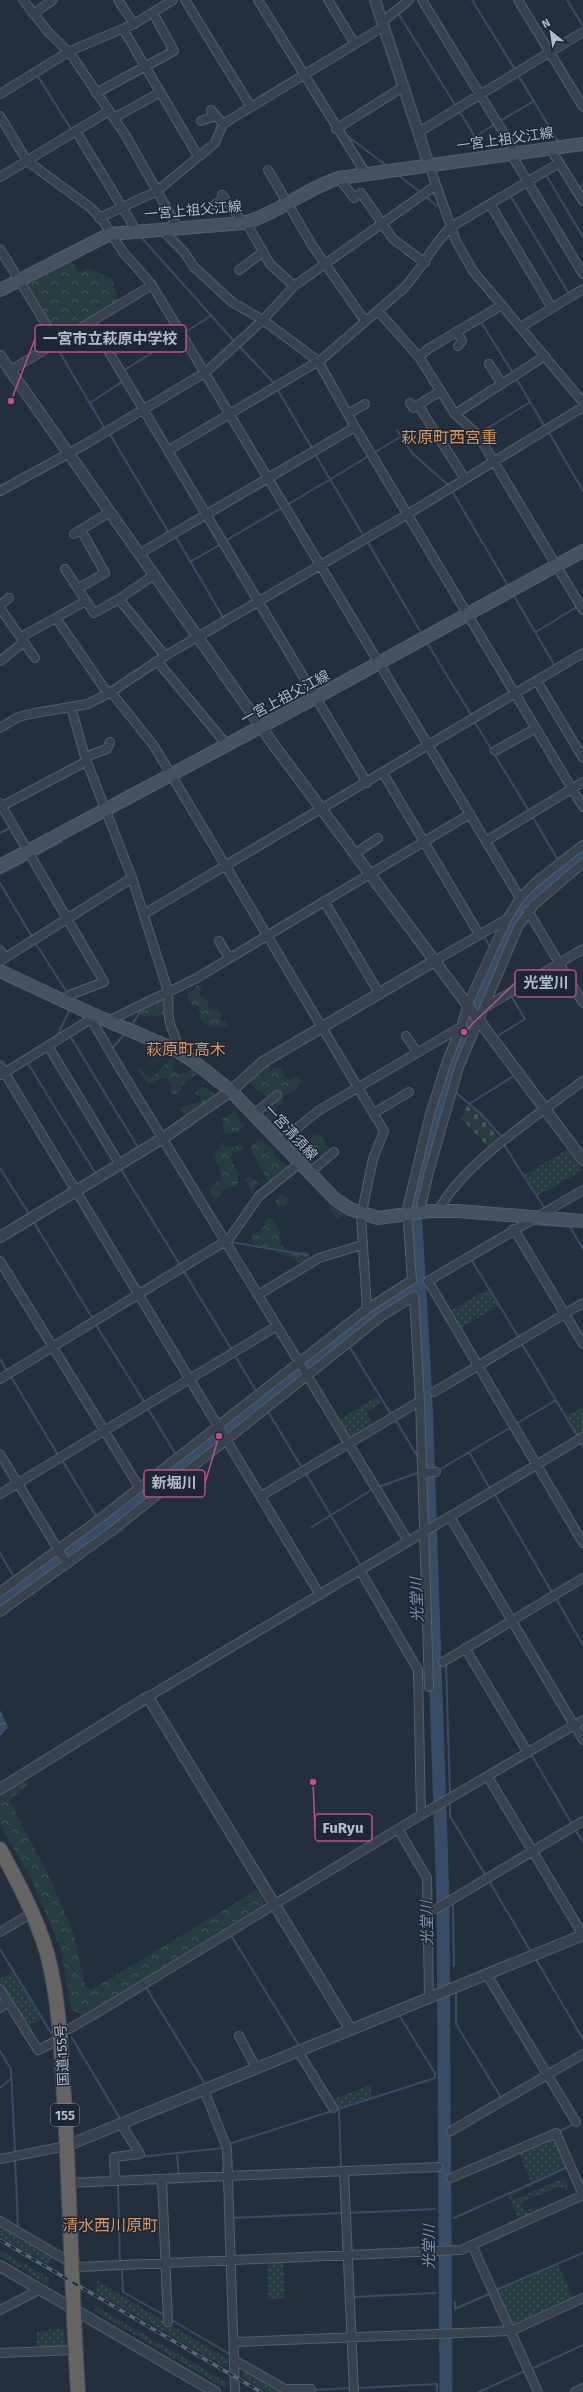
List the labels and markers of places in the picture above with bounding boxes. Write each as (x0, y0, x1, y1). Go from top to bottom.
callout: 一宮市立萩原中学校 (35, 325, 186, 352)
callout: 光堂川 (515, 970, 576, 997)
callout: 新堀川 (144, 1470, 205, 1497)
callout: FuRyu (315, 1814, 372, 1841)

